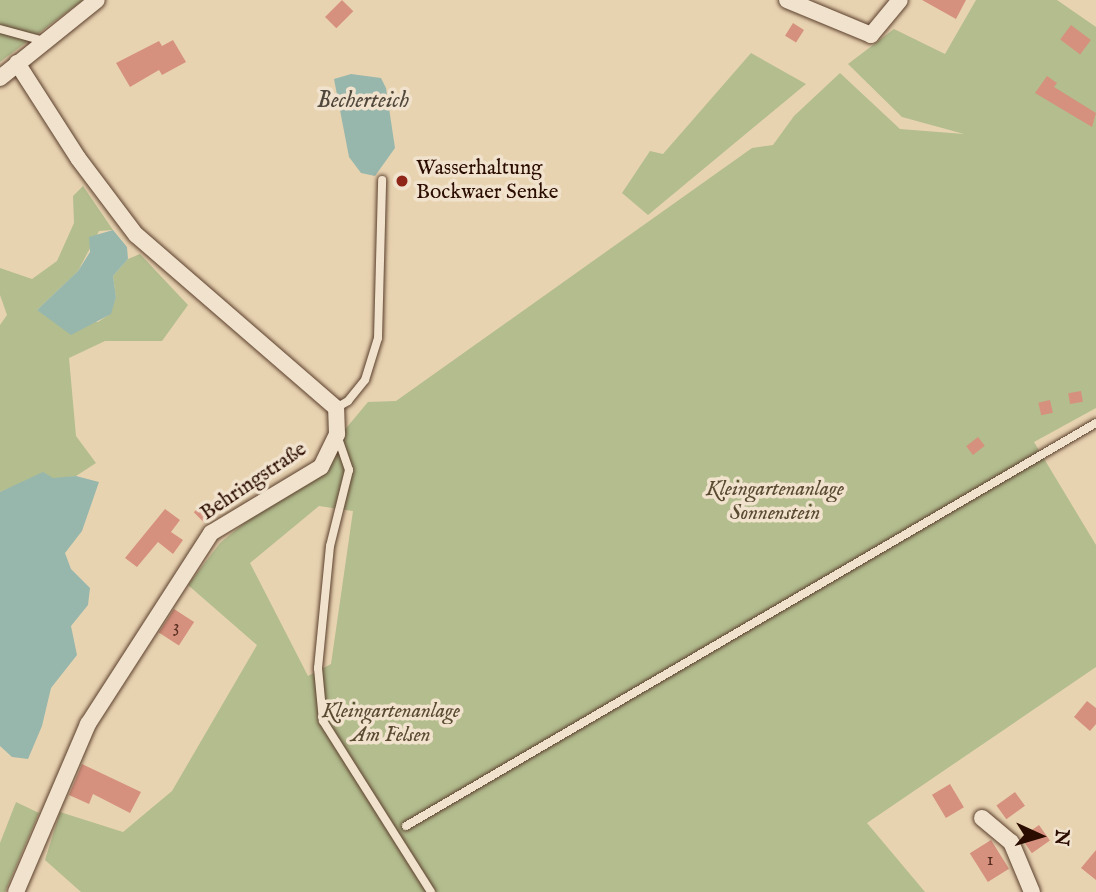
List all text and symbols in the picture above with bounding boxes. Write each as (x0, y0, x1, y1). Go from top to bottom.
water label: Becherteich (317, 87, 409, 115)
place label: Wasserhaltung Bockwaer Senke (416, 156, 558, 206)
marker: Wasserhaltung Bockwaer Senke (394, 173, 410, 189)
street label: Behringstraße (196, 437, 312, 527)
park label: Kleingartenanlage Sonnenstein (706, 477, 844, 527)
house number: 3 (173, 617, 179, 639)
park label: Kleingartenanlage Am Felsen (322, 699, 460, 749)
north arrow (1005, 801, 1075, 871)
text: N (1048, 828, 1073, 847)
house number: 1 (987, 850, 993, 872)

